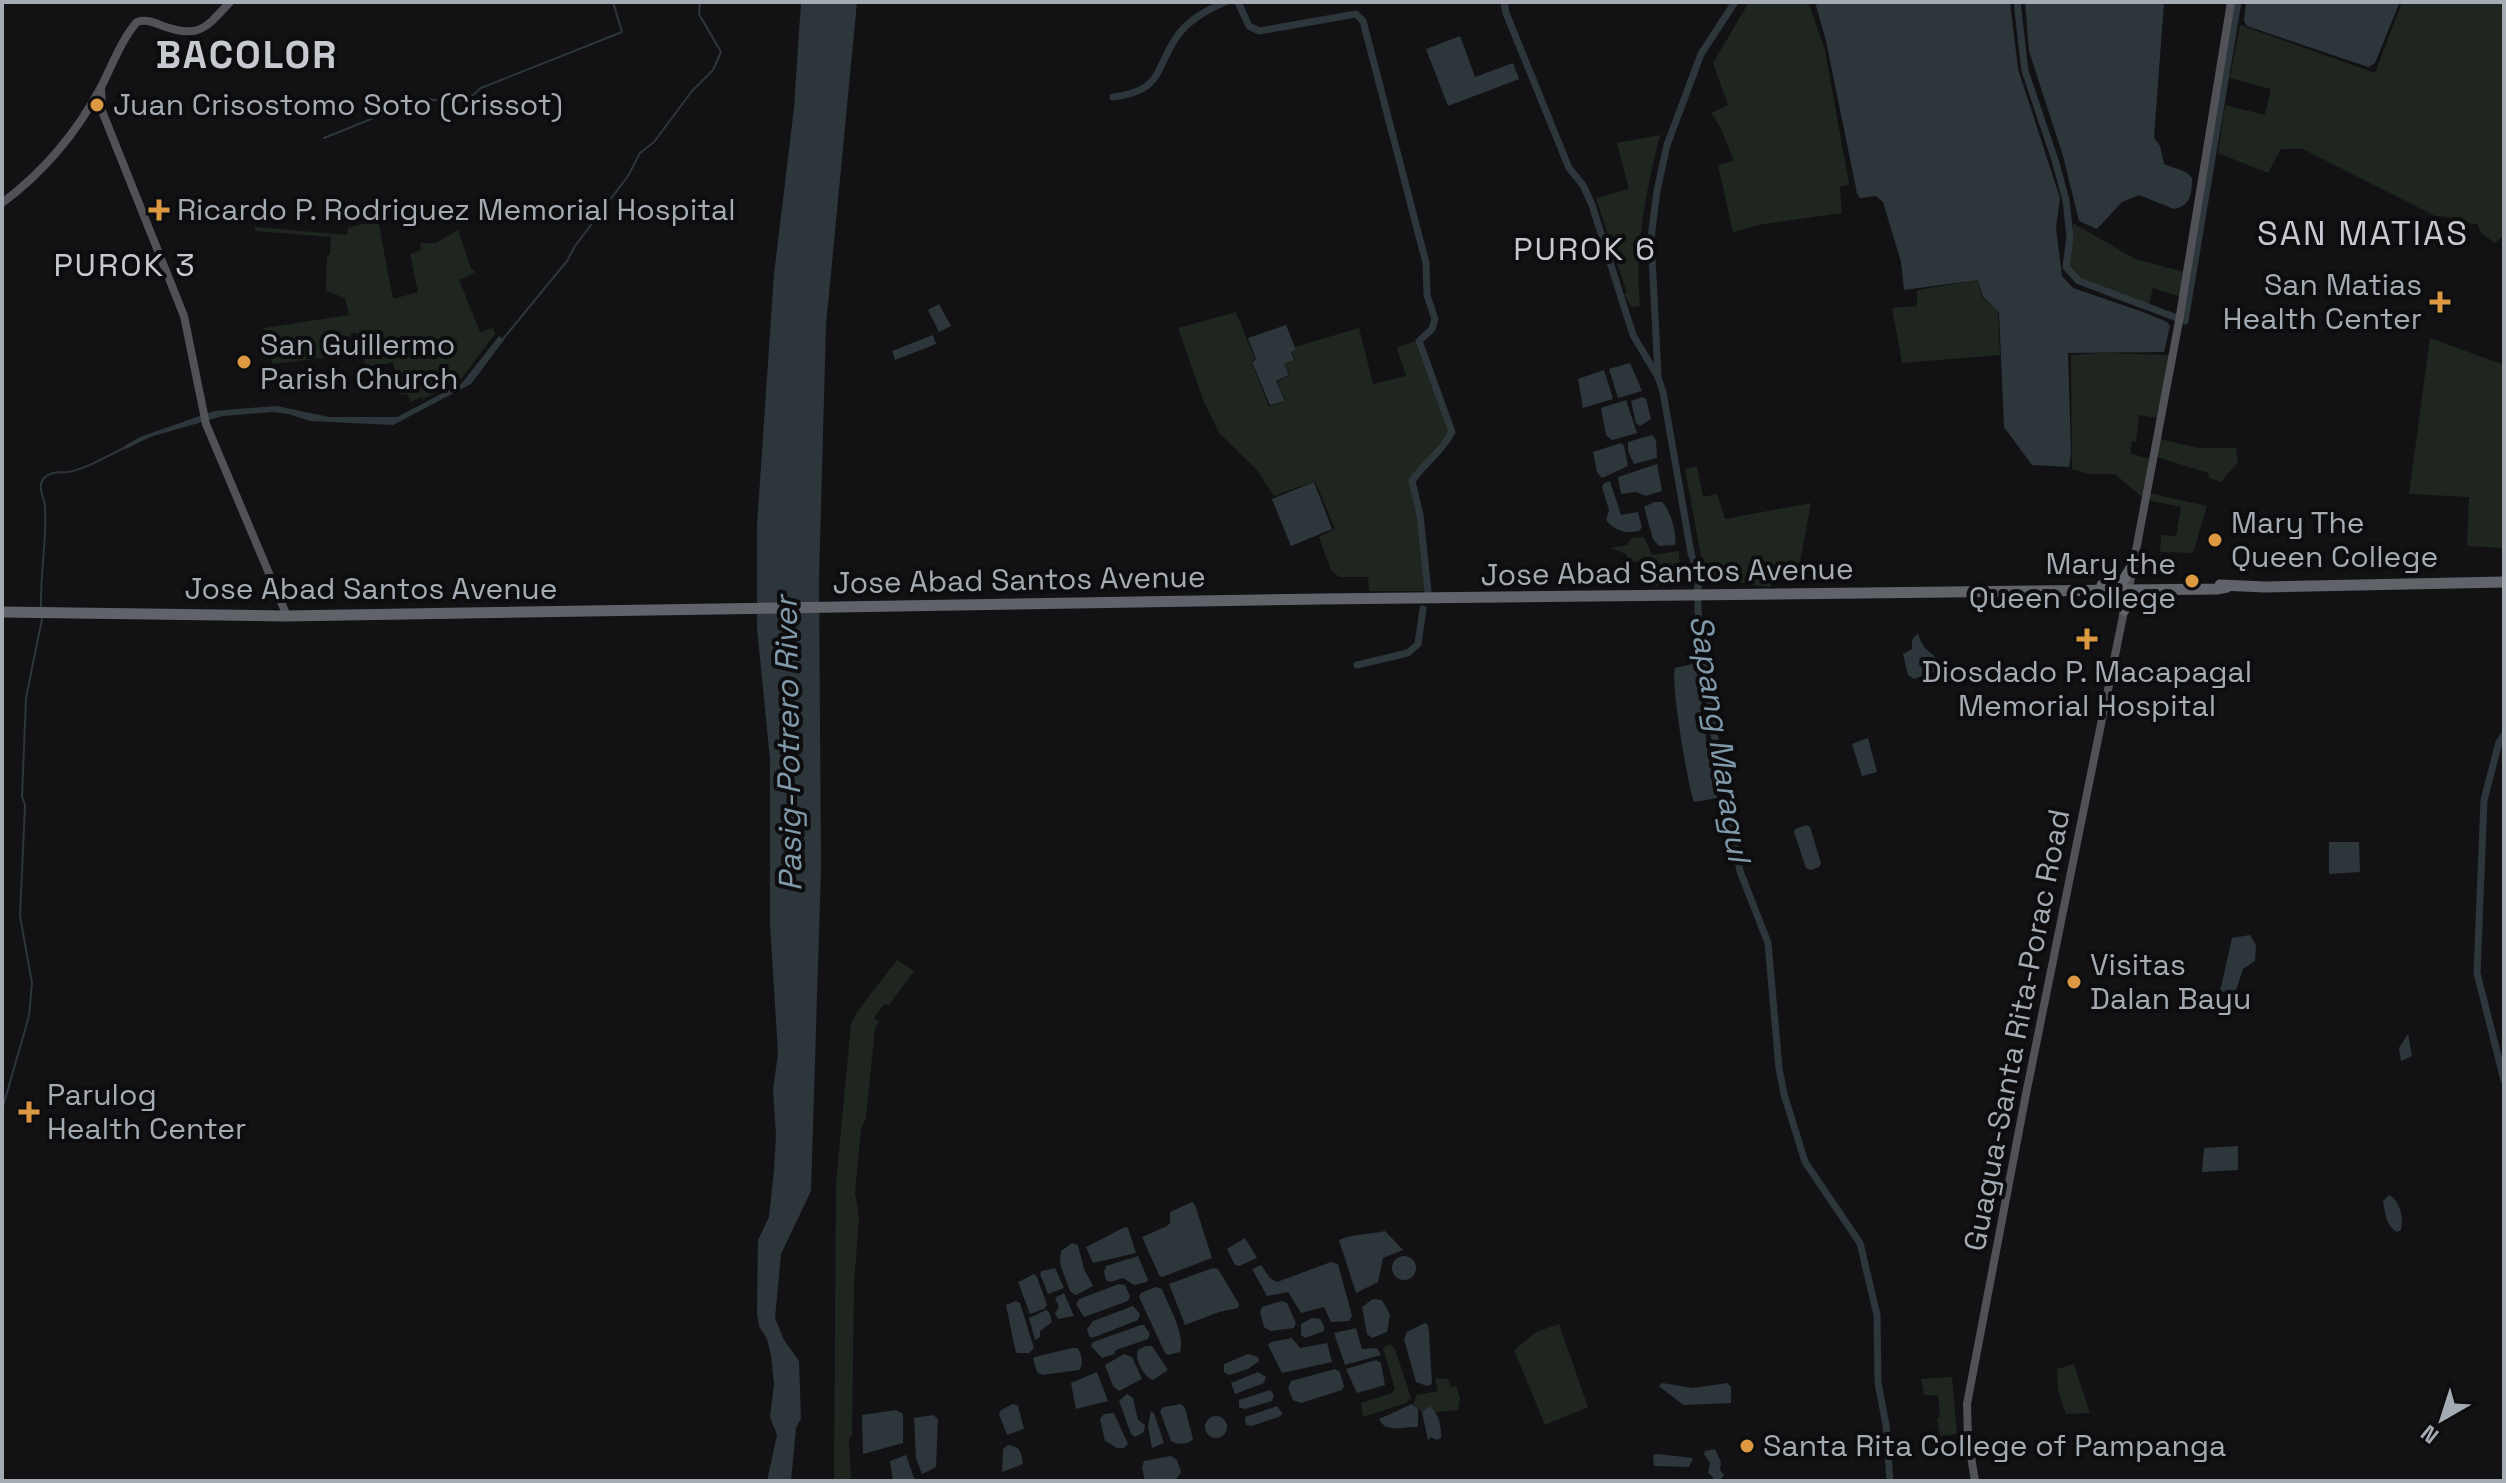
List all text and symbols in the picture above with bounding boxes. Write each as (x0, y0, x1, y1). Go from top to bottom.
district label: BACOLOR (156, 31, 338, 79)
place label: Juan Crisostomo Soto (Crissot) (113, 85, 563, 124)
marker: Juan Crisostomo Soto (Crissot) (88, 96, 106, 114)
place label: Ricardo P. Rodriguez Memorial Hospital (177, 190, 736, 229)
marker: Ricardo P. Rodriguez Memorial Hospital (148, 199, 170, 221)
district label: SAN MATIAS (2257, 212, 2469, 255)
district label: PUROK 6 (1513, 229, 1657, 269)
district label: PUROK 3 (53, 245, 197, 285)
place label: San Matias Health Center (2223, 265, 2422, 338)
marker: San Matias Health Center (2429, 291, 2451, 313)
place label: San Guillermo Parish Church (260, 325, 458, 398)
marker: San Guillermo Parish Church (235, 353, 253, 371)
place label: Mary The Queen College (2231, 503, 2438, 576)
marker: Mary The Queen College (2206, 531, 2224, 549)
place label: Mary the Queen College (1969, 544, 2176, 617)
street label: Jose Abad Santos Avenue (1480, 549, 1854, 594)
street label: Jose Abad Santos Avenue (832, 557, 1206, 602)
street label: Jose Abad Santos Avenue (185, 569, 558, 608)
marker: Mary the Queen College (2183, 572, 2201, 590)
water label: Pasig-Potrero River (765, 593, 811, 892)
water label: Sapang Maragul (1681, 612, 1760, 867)
marker: Diosdado P. Macapagal Memorial Hospital (2076, 628, 2098, 650)
place label: Diosdado P. Macapagal Memorial Hospital (1922, 652, 2252, 725)
street label: Guagua-Santa Rita-Porac Road (1955, 806, 2079, 1254)
place label: Visitas Dalan Bayu (2090, 945, 2251, 1018)
marker: Visitas Dalan Bayu (2065, 973, 2083, 991)
place label: Parulog Health Center (47, 1075, 246, 1148)
marker: Parulog Health Center (18, 1101, 40, 1123)
north arrow (2402, 1379, 2482, 1459)
text: N (2415, 1419, 2444, 1450)
place label: Santa Rita College of Pampanga (1763, 1426, 2226, 1465)
marker: Santa Rita College of Pampanga (1738, 1437, 1756, 1455)

